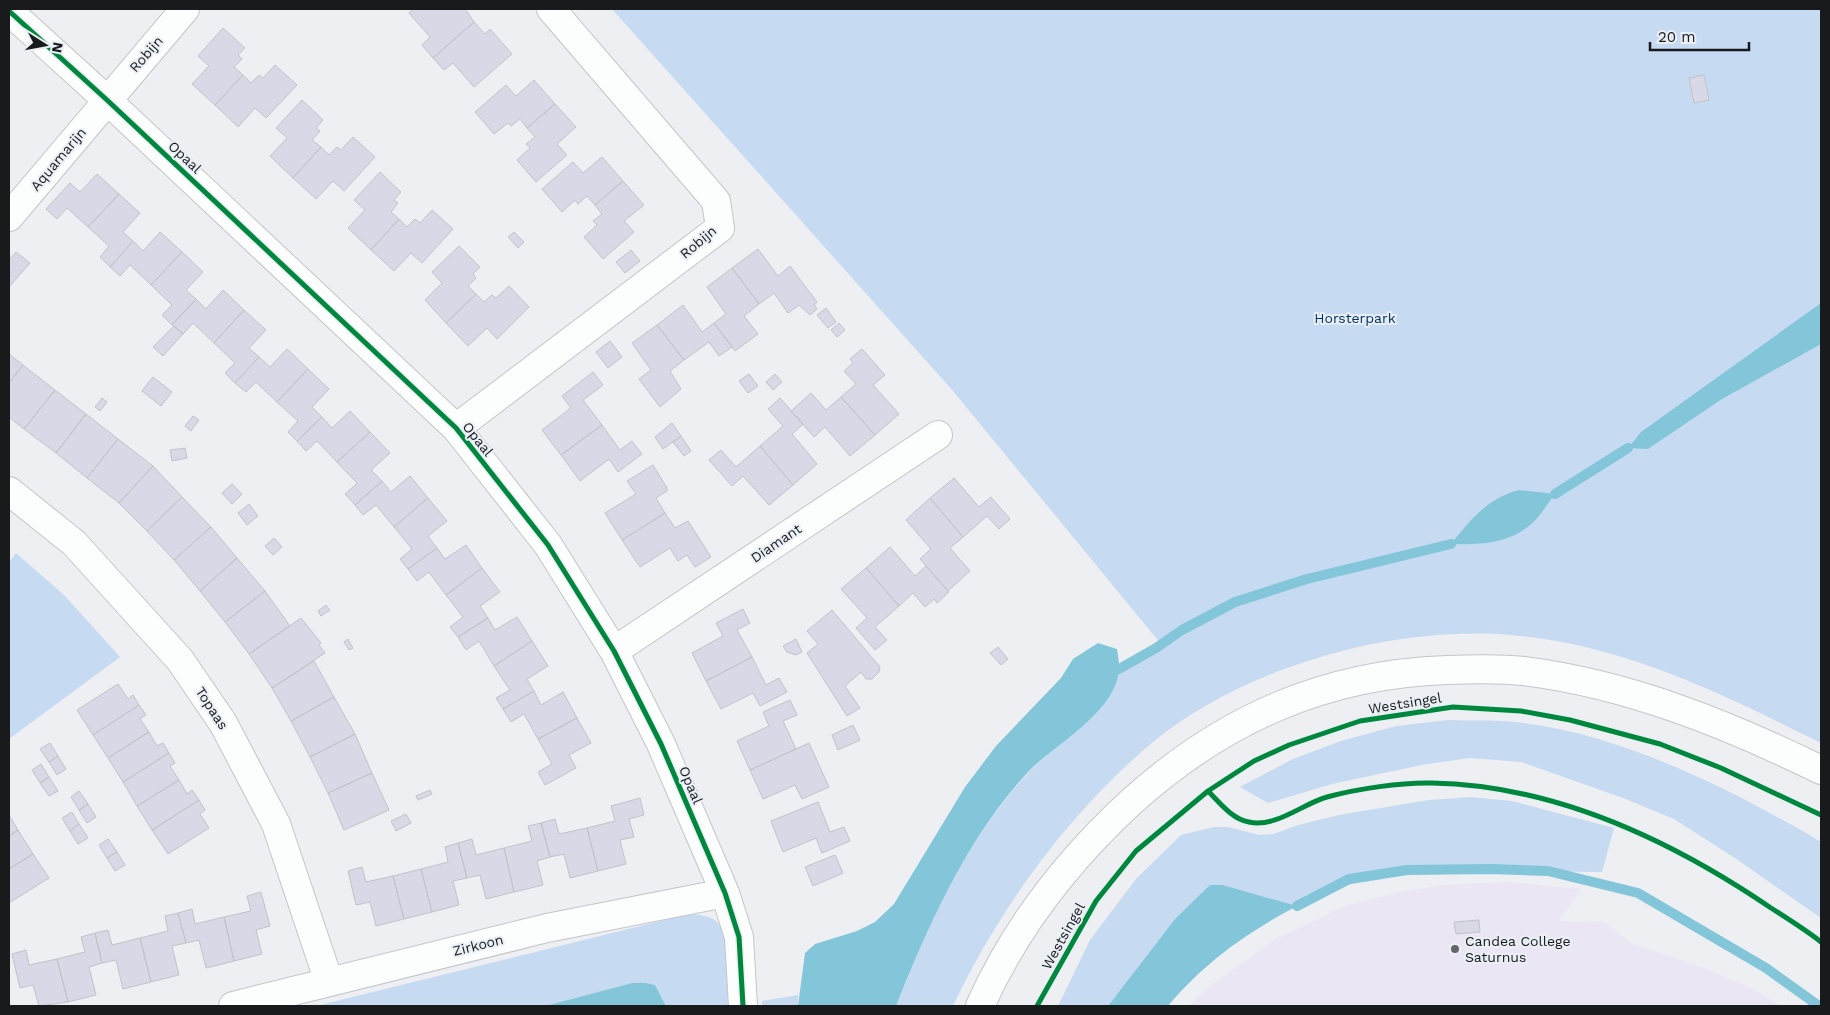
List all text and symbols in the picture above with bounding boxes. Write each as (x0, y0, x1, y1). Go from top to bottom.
north arrow (20, 20, 70, 70)
scale bar (1650, 20, 1749, 52)
text: 20 m (1658, 28, 1696, 46)
street label: Robijn (126, 33, 166, 75)
text: N (49, 41, 67, 54)
street label: Aquamarijn (27, 124, 89, 194)
street label: Opaal (165, 138, 205, 177)
street label: Robijn (677, 222, 719, 262)
park label: Horsterpark (1314, 310, 1396, 326)
street label: Opaal (459, 419, 497, 460)
street label: Diamant (748, 520, 804, 566)
street label: Topaas (192, 684, 232, 732)
street label: Westsingel (1367, 689, 1443, 717)
street label: Opaal (676, 764, 706, 807)
street label: Westsingel (1038, 899, 1088, 972)
street label: Zirkoon (451, 931, 505, 959)
place label: Candea College Saturnus (1465, 933, 1571, 965)
marker: Candea College Saturnus (1449, 943, 1461, 955)

